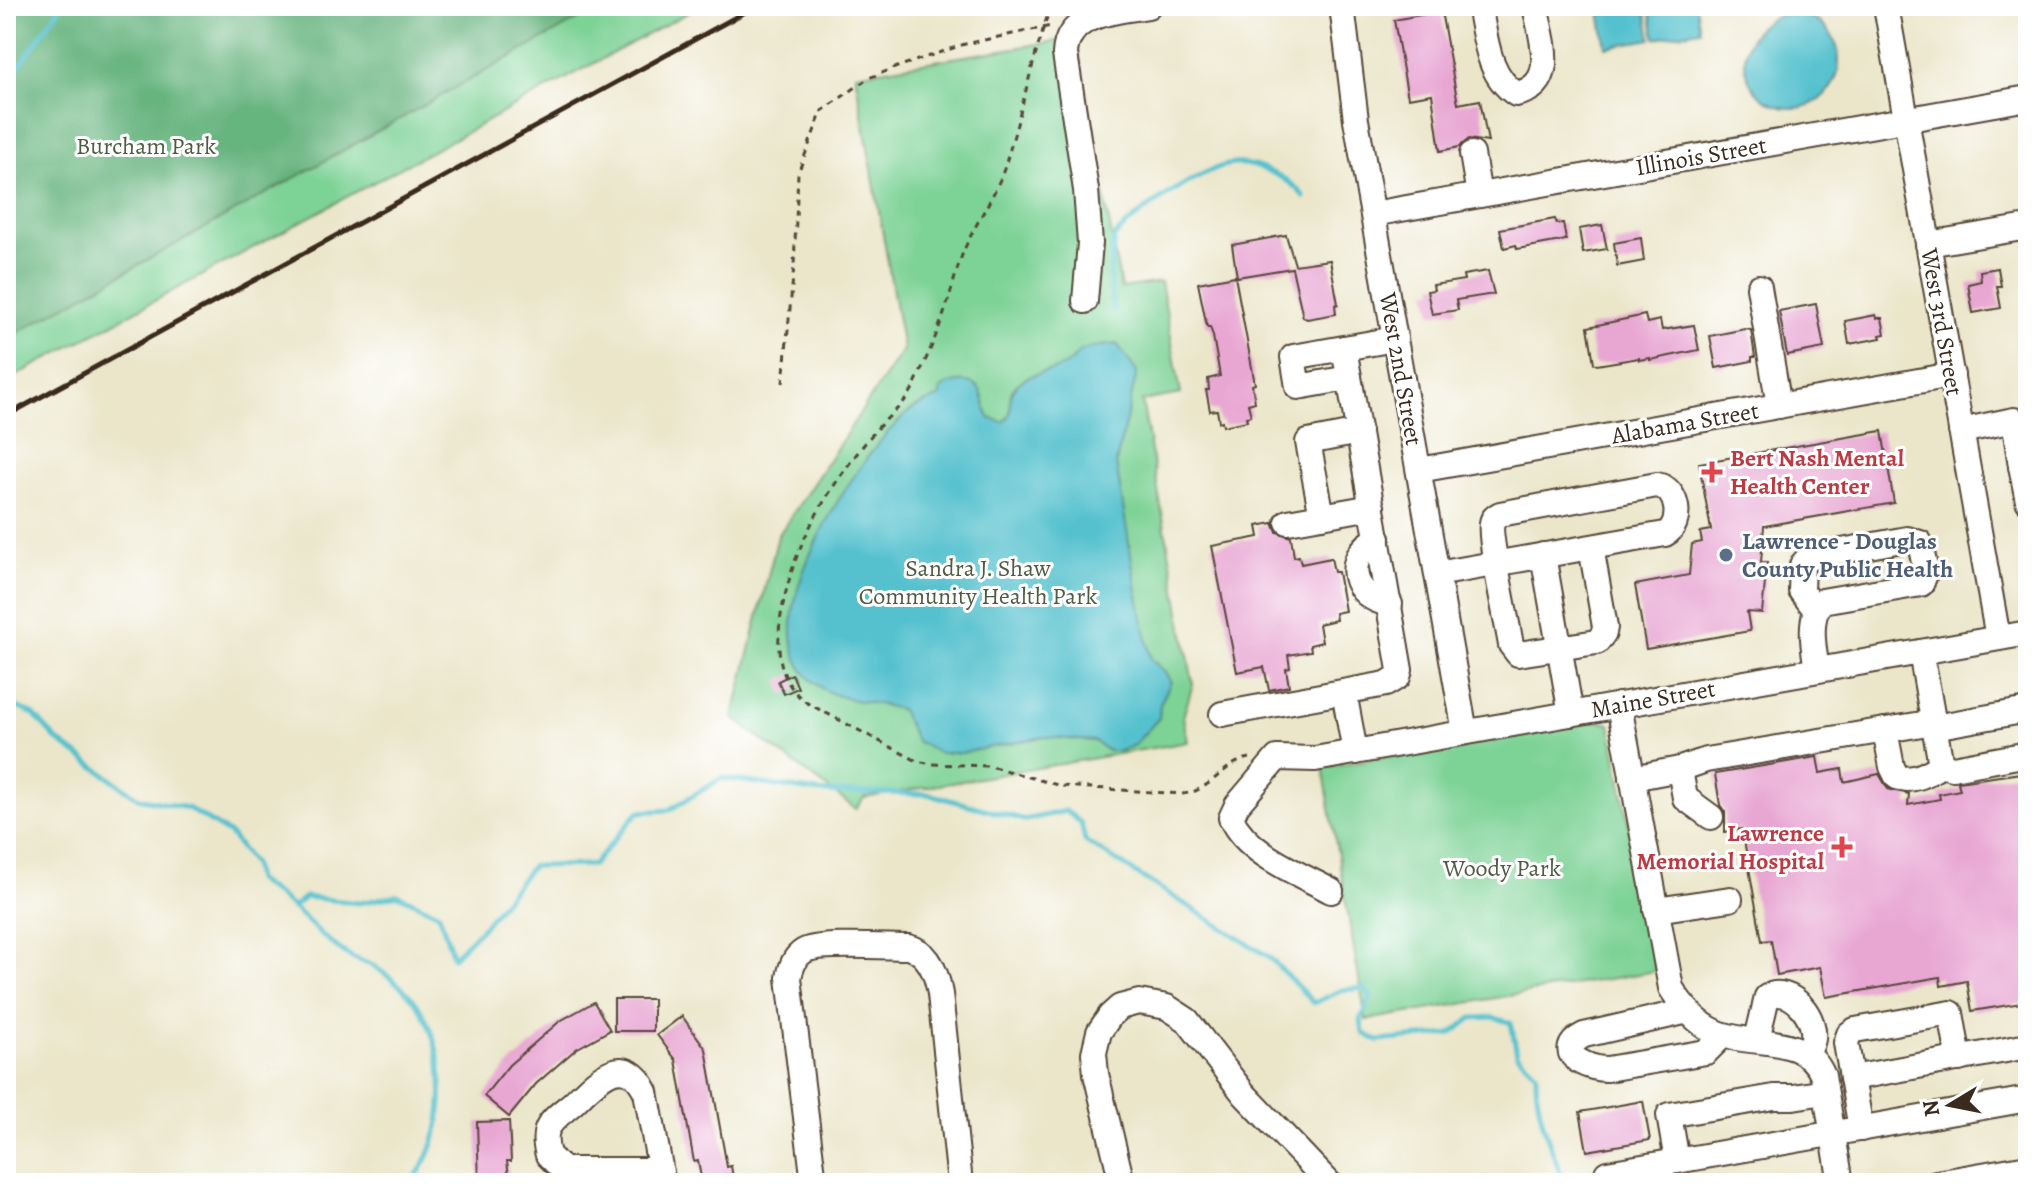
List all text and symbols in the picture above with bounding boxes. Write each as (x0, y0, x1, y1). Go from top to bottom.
street label: Illinois Street (1633, 129, 1769, 183)
park label: Burcham Park (76, 130, 216, 162)
street label: West 3rd Street (1913, 245, 1971, 398)
street label: West 2nd Street (1372, 289, 1430, 448)
street label: Alabama Street (1608, 394, 1761, 452)
place label: Bert Nash Mental Health Center (1730, 442, 1905, 502)
marker: Bert Nash Mental Health Center (1701, 461, 1723, 483)
place label: Lawrence - Douglas County Public Health (1742, 525, 1953, 585)
marker: Lawrence - Douglas County Public Health (1717, 546, 1735, 564)
park label: Sandra J. Shaw Community Health Park (859, 552, 1097, 612)
street label: Maine Street (1588, 672, 1718, 726)
place label: Lawrence Memorial Hospital (1636, 817, 1825, 877)
marker: Lawrence Memorial Hospital (1831, 836, 1853, 858)
park label: Woody Park (1442, 852, 1561, 884)
north arrow (1910, 1065, 1990, 1145)
text: N (1915, 1098, 1947, 1119)

